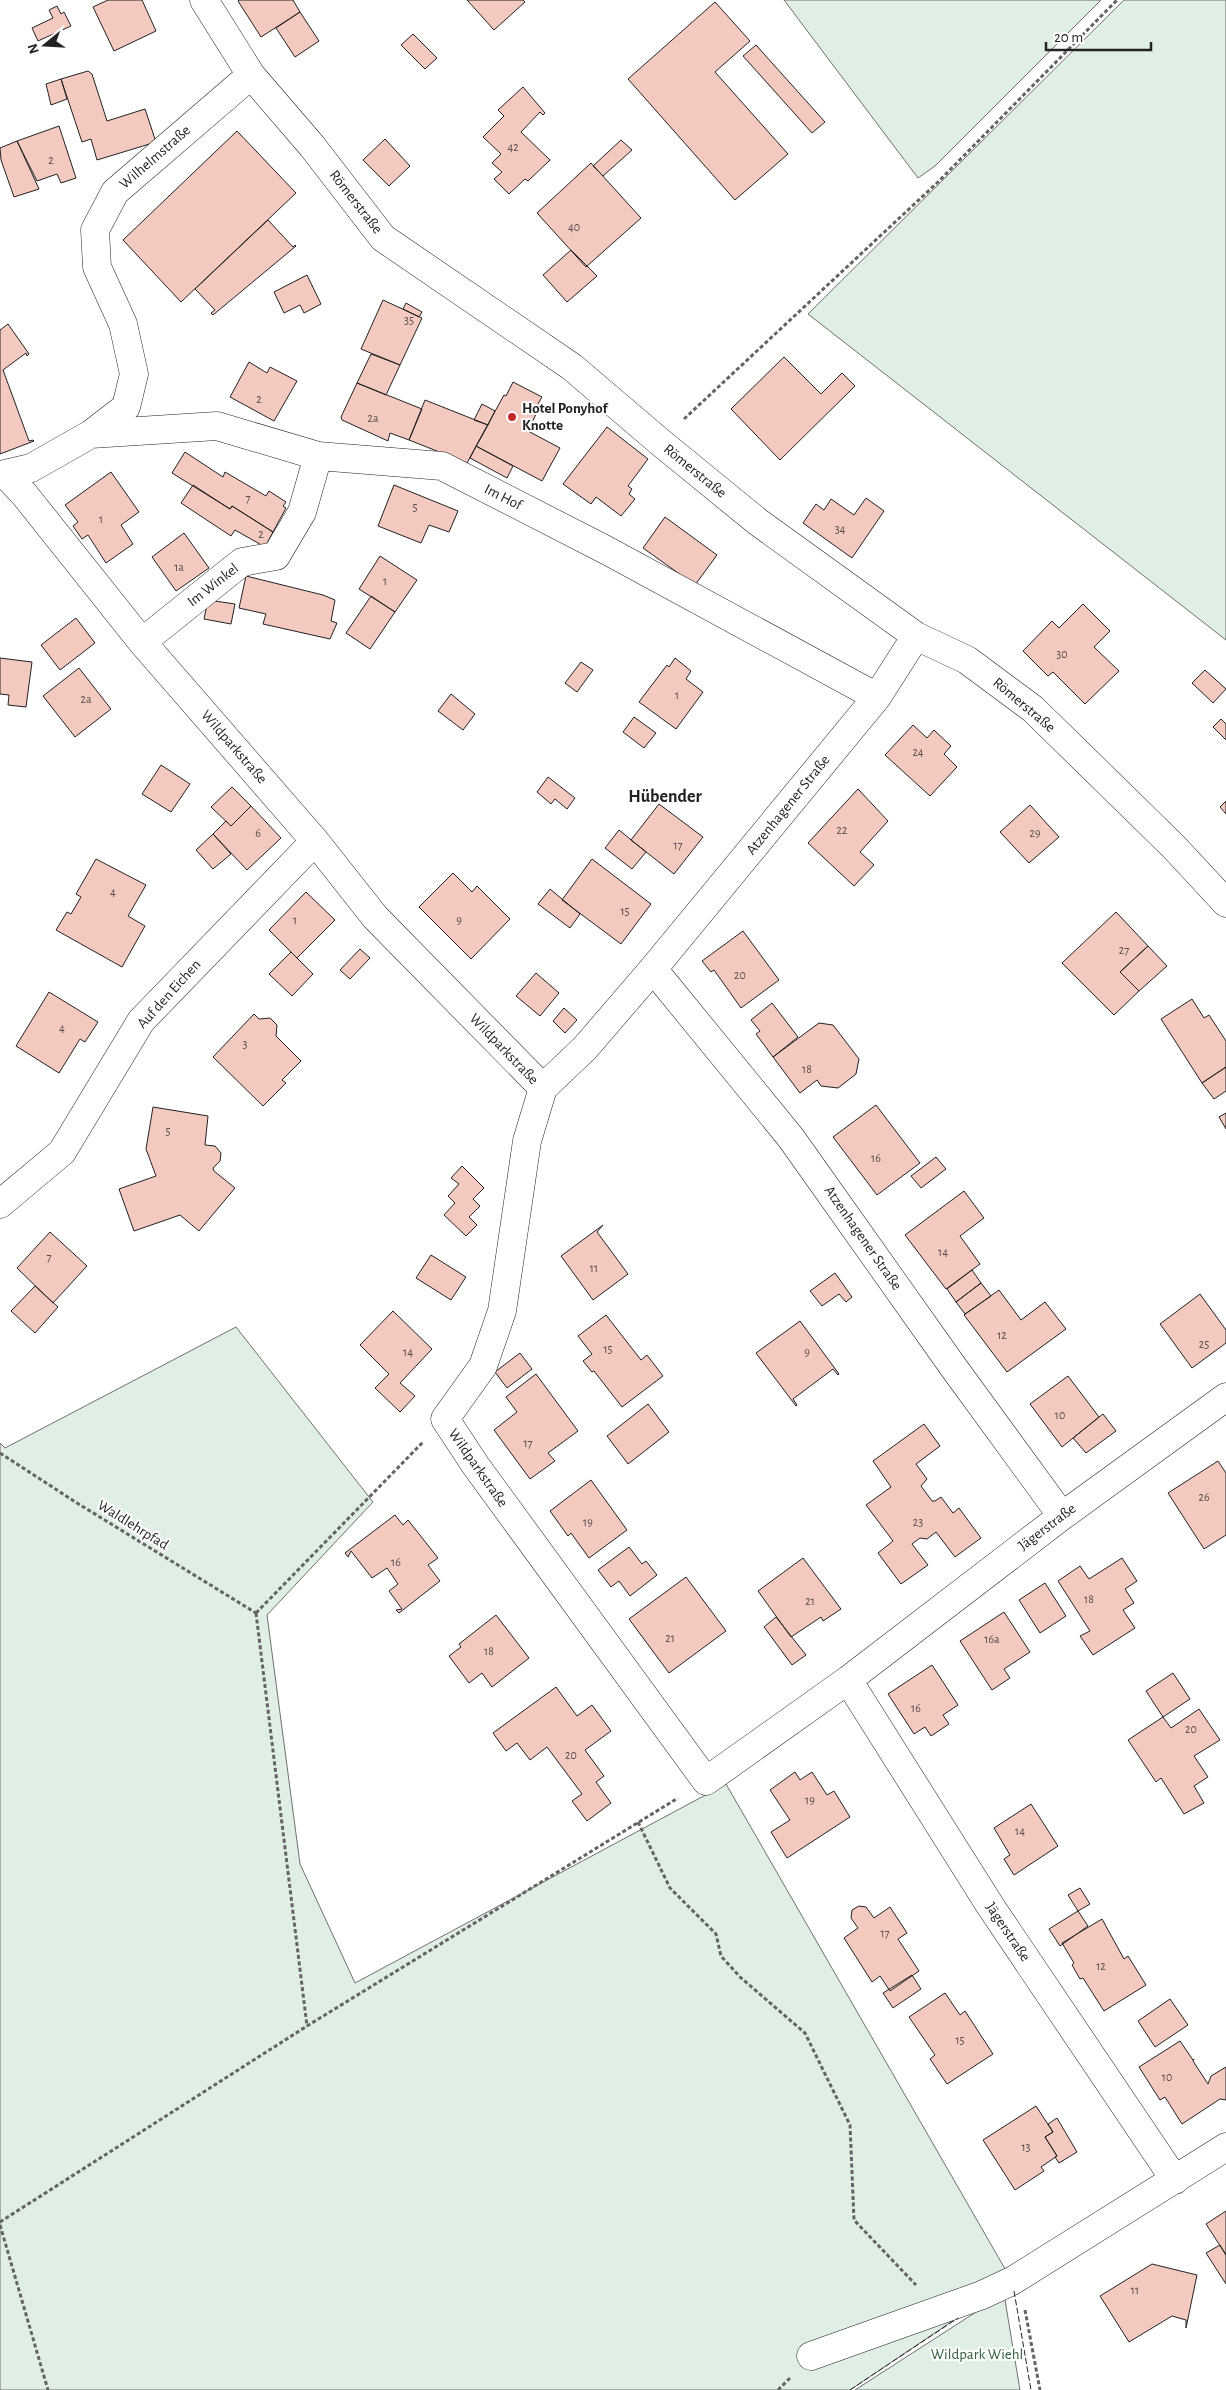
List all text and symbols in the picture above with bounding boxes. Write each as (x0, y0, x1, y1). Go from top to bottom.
north arrow (20, 20, 70, 70)
scale bar (1046, 20, 1151, 52)
text: 20 m (1054, 30, 1083, 45)
text: N (25, 42, 42, 56)
street label: Wilhelmstraße (117, 122, 193, 192)
house number: 42 (507, 141, 519, 153)
house number: 2 (48, 154, 54, 166)
street label: Römerstraße (327, 167, 385, 237)
house number: 40 (568, 221, 580, 233)
house number: 35 (404, 314, 414, 326)
house number: 2 (256, 393, 262, 405)
place label: Hotel Ponyhof Knotte (522, 401, 608, 433)
marker: Hotel Ponyhof Knotte (506, 411, 518, 423)
house number: 2a (367, 412, 379, 424)
street label: Römerstraße (661, 441, 729, 501)
street label: Im Hof (482, 481, 525, 513)
house number: 7 (245, 492, 251, 504)
house number: 5 (412, 501, 418, 513)
house number: 1 (99, 513, 103, 525)
house number: 34 (835, 523, 846, 535)
house number: 2 (258, 528, 264, 540)
house number: 1a (174, 561, 184, 573)
street label: Im Winkel (185, 561, 241, 609)
house number: 1 (383, 575, 387, 587)
house number: 30 (1056, 648, 1068, 660)
street label: Römerstraße (990, 675, 1058, 735)
house number: 1 (675, 689, 679, 701)
house number: 2a (80, 693, 92, 705)
street label: Wildparkstraße (198, 707, 270, 787)
house number: 24 (912, 746, 924, 758)
street label: Atzenhagener Straße (743, 752, 833, 858)
district label: Hübender (628, 788, 702, 806)
house number: 22 (837, 824, 848, 836)
house number: 6 (255, 827, 261, 839)
house number: 29 (1029, 827, 1041, 839)
house number: 17 (673, 839, 683, 851)
house number: 4 (110, 886, 116, 898)
house number: 15 (620, 905, 630, 917)
house number: 1 (293, 914, 297, 926)
house number: 9 (456, 914, 462, 926)
house number: 27 (1119, 944, 1129, 956)
street label: Auf den Eichen (134, 957, 204, 1031)
house number: 20 (734, 969, 746, 981)
street label: Wildparkstraße (467, 1011, 541, 1087)
house number: 4 (59, 1022, 65, 1034)
house number: 3 (243, 1038, 248, 1050)
house number: 18 (802, 1063, 812, 1075)
house number: 5 (165, 1125, 171, 1137)
house number: 16 (871, 1152, 881, 1164)
street label: Atzenhagener Straße (821, 1183, 905, 1293)
house number: 14 (938, 1246, 948, 1258)
house number: 7 (46, 1251, 52, 1263)
house number: 11 (590, 1262, 598, 1274)
house number: 12 (997, 1329, 1007, 1341)
house number: 25 (1199, 1338, 1209, 1350)
house number: 15 (603, 1343, 613, 1355)
house number: 14 (403, 1346, 413, 1358)
house number: 9 (804, 1346, 810, 1358)
house number: 10 (1055, 1409, 1065, 1421)
street label: Wildparkstraße (446, 1426, 511, 1510)
house number: 17 (523, 1437, 533, 1449)
house number: 26 (1198, 1491, 1210, 1503)
street label: Waldlehrpfad (95, 1497, 171, 1553)
street label: Jägerstraße (1016, 1501, 1079, 1553)
house number: 19 (583, 1516, 593, 1528)
house number: 23 (913, 1516, 923, 1528)
house number: 16 (391, 1556, 401, 1568)
house number: 18 (1084, 1593, 1094, 1605)
house number: 21 (805, 1595, 815, 1607)
house number: 21 (665, 1632, 675, 1644)
house number: 16a (984, 1633, 1000, 1645)
house number: 18 (484, 1645, 494, 1657)
house number: 16 (911, 1702, 921, 1714)
house number: 20 (1185, 1723, 1197, 1735)
house number: 20 (565, 1749, 577, 1761)
house number: 19 (805, 1794, 815, 1806)
house number: 14 (1015, 1825, 1025, 1837)
street label: Jägerstraße (983, 1900, 1033, 1964)
house number: 17 (880, 1927, 890, 1939)
house number: 12 (1096, 1960, 1106, 1972)
house number: 15 (955, 2034, 965, 2046)
house number: 10 (1162, 2071, 1172, 2083)
house number: 13 (1021, 2141, 1031, 2153)
house number: 11 (1131, 2284, 1139, 2296)
park label: Wildpark Wiehl (931, 2347, 1023, 2362)

